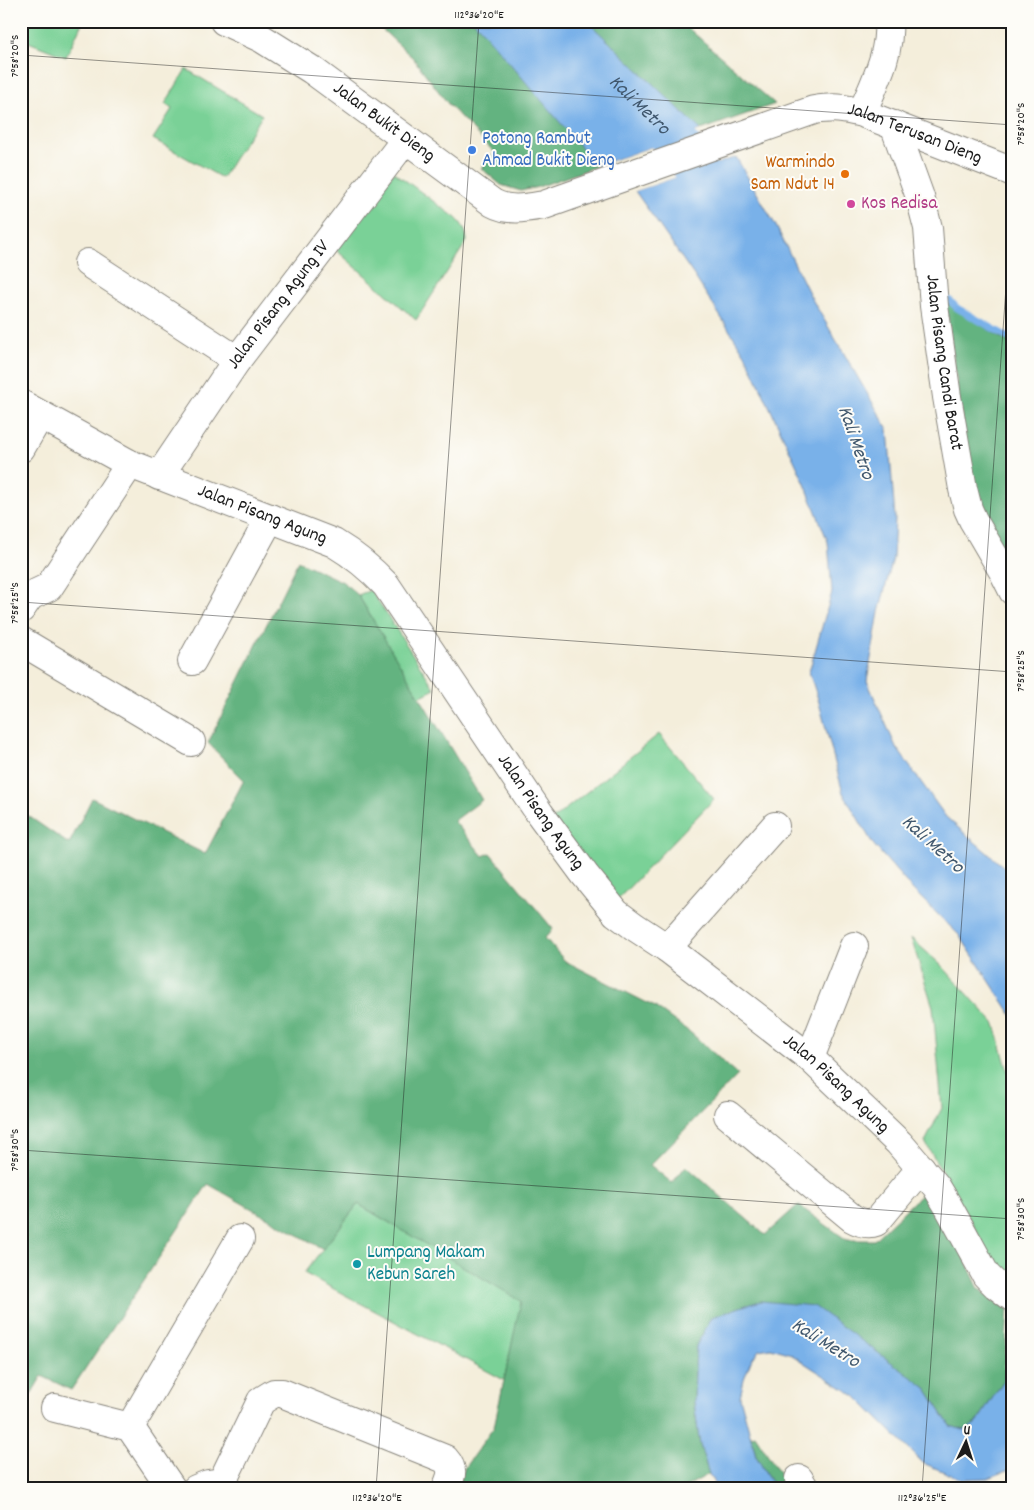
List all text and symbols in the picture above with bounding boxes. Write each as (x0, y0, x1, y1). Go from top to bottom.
text: 112°36'20"E (454, 7, 504, 24)
text: 7°58'20"S (7, 35, 24, 77)
water label: Kali Metro (602, 69, 676, 143)
street label: Jalan Bukit Dieng (327, 76, 441, 169)
street label: Jalan Terusan Dieng (845, 96, 986, 172)
text: 7°58'20"S (1013, 103, 1030, 145)
place label: Potong Rambut Ahmad Bukit Dieng (482, 126, 615, 175)
marker: Potong Rambut Ahmad Bukit Dieng (466, 144, 478, 156)
place label: Warmindo Sam Ndut 14 (750, 150, 835, 199)
marker: Warmindo Sam Ndut 14 (839, 168, 851, 180)
place label: Kos Redisa (861, 191, 939, 218)
marker: Kos Redisa (845, 198, 857, 210)
street label: Jalan Pisang Agung IV (221, 235, 337, 375)
street label: Jalan Pisang Candi Barat (918, 273, 970, 453)
water label: Kali Metro (829, 403, 881, 484)
street label: Jalan Pisang Agung (193, 478, 331, 552)
text: 7°58'25"S (7, 582, 24, 624)
text: 7°58'25"S (1013, 650, 1030, 692)
street label: Jalan Pisang Agung (490, 749, 591, 876)
water label: Kali Metro (894, 809, 970, 882)
street label: Jalan Pisang Agung (777, 1028, 895, 1140)
text: 7°58'30"S (7, 1129, 24, 1171)
text: 7°58'30"S (1013, 1198, 1030, 1240)
place label: Lumpang Makam Kebun Sareh (367, 1240, 485, 1289)
marker: Lumpang Makam Kebun Sareh (351, 1258, 363, 1270)
water label: Kali Metro (785, 1312, 866, 1377)
north arrow (942, 1418, 992, 1468)
text: U (963, 1421, 971, 1441)
text: 112°36'20"E (352, 1490, 402, 1507)
text: 112°36'25"E (898, 1490, 947, 1507)

